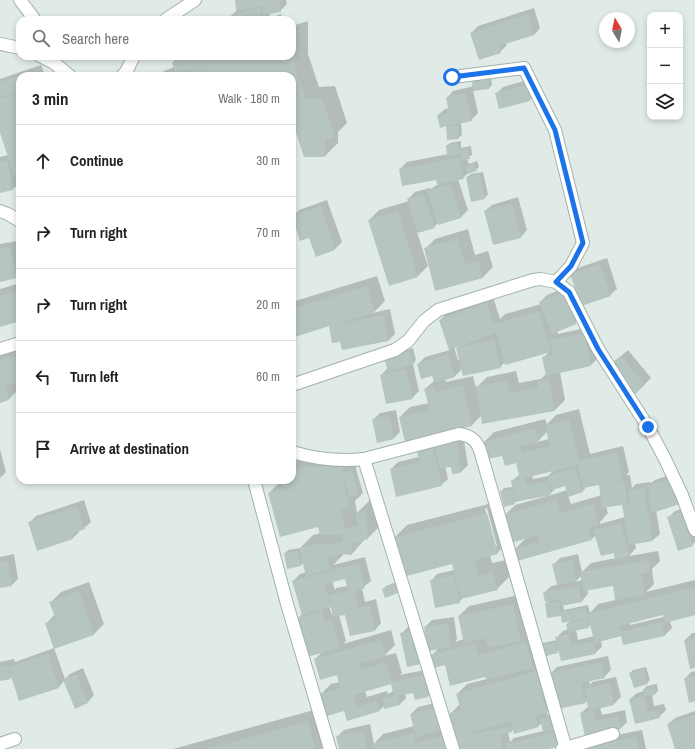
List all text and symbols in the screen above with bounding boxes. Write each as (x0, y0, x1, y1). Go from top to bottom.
north arrow (599, 12, 635, 48)
map controls (647, 12, 683, 120)
button: + (647, 12, 683, 48)
search box (16, 16, 296, 60)
icon: search (30, 27, 52, 49)
text: Search here (62, 28, 129, 49)
button: − (647, 48, 683, 84)
route start (443, 68, 461, 86)
button: layers (647, 84, 683, 120)
text: 3 min (32, 87, 68, 110)
text: Walk · 180 m (218, 90, 280, 107)
icon: ahead (32, 150, 54, 172)
text: Continue (70, 150, 123, 171)
text: 30 m (256, 152, 280, 169)
icon: right (32, 222, 54, 244)
text: Turn right (70, 222, 127, 243)
text: 70 m (256, 224, 280, 241)
icon: right (32, 294, 54, 316)
text: Turn right (70, 294, 127, 315)
text: 20 m (256, 296, 280, 313)
icon: left (32, 366, 54, 388)
text: Turn left (70, 366, 118, 387)
text: 60 m (256, 368, 280, 385)
route end (639, 418, 657, 436)
icon: arrive (32, 438, 54, 460)
text: Arrive at destination (70, 438, 189, 459)

